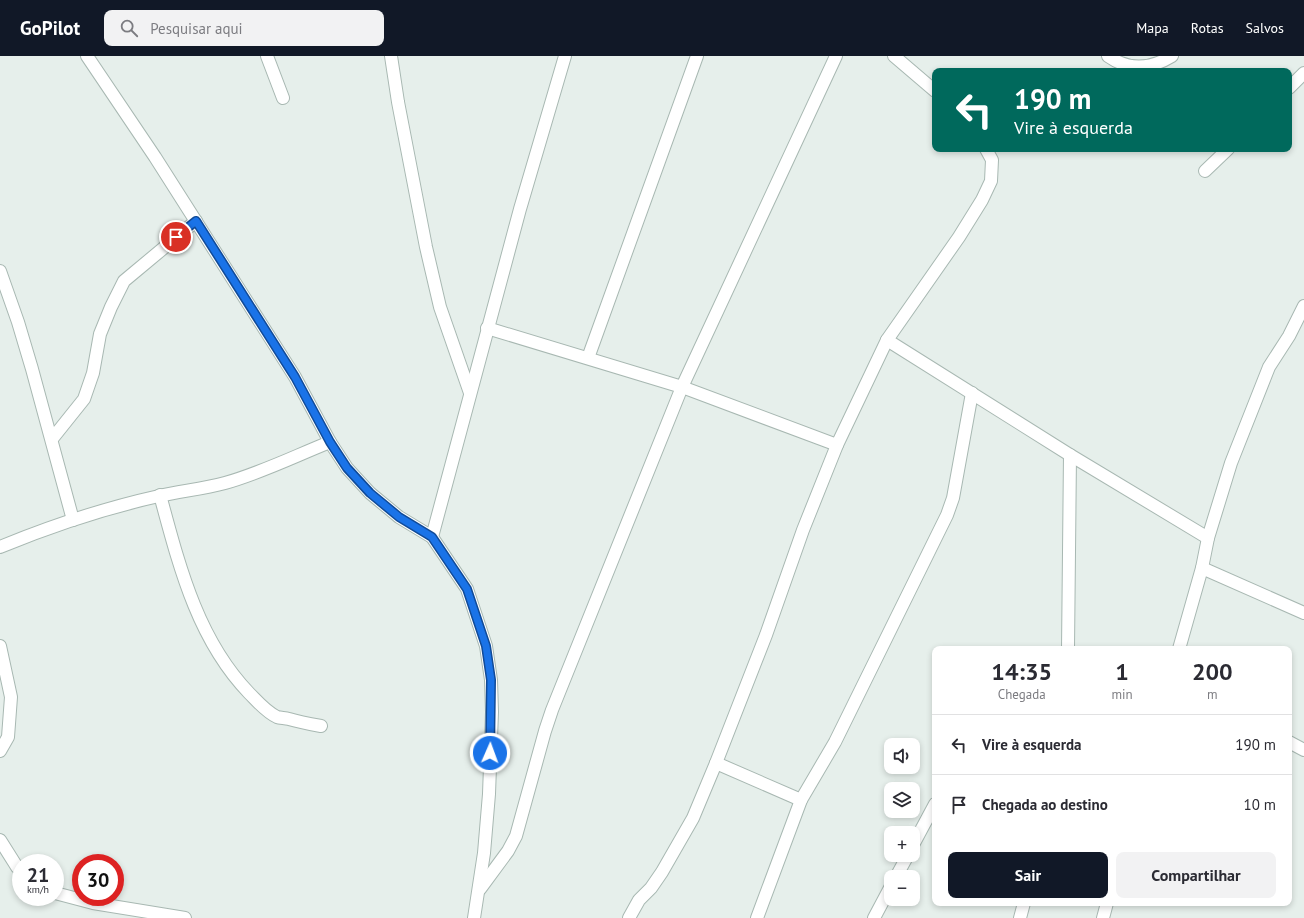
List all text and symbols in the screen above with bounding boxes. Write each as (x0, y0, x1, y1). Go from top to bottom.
search box (104, 10, 384, 46)
text: GoPilot (20, 16, 80, 40)
icon: search (118, 17, 140, 39)
text: Pesquisar aqui (150, 19, 243, 38)
text: Mapa (1136, 19, 1169, 37)
text: Rotas (1191, 19, 1224, 37)
text: Salvos (1246, 19, 1284, 37)
text: 190 m (1014, 80, 1091, 117)
icon: left (948, 84, 1000, 136)
text: Vire à esquerda (1014, 116, 1133, 139)
pin (159, 220, 193, 254)
icon: arrive (165, 226, 187, 248)
text: 14:35 (991, 656, 1052, 687)
text: 1 (1115, 656, 1129, 687)
text: 200 (1192, 656, 1233, 687)
text: Chegada (998, 686, 1046, 703)
text: min (1111, 686, 1133, 703)
text: m (1207, 686, 1218, 703)
position arrow (469, 732, 511, 774)
icon: left (948, 734, 970, 756)
text: Vire à esquerda (982, 735, 1081, 754)
text: 190 m (1235, 735, 1276, 754)
map controls (884, 738, 920, 906)
button: sound (884, 738, 920, 774)
button: layers (884, 782, 920, 818)
icon: arrive (948, 794, 970, 816)
text: Chegada ao destino (982, 795, 1108, 814)
text: 10 m (1243, 795, 1276, 814)
button: + (884, 826, 920, 862)
button: Sair (948, 852, 1108, 898)
button: Compartilhar (1116, 852, 1276, 898)
speed limit sign: 30 (72, 854, 124, 906)
text: 21 (27, 862, 49, 888)
button: − (884, 870, 920, 906)
text: km/h (27, 883, 49, 896)

